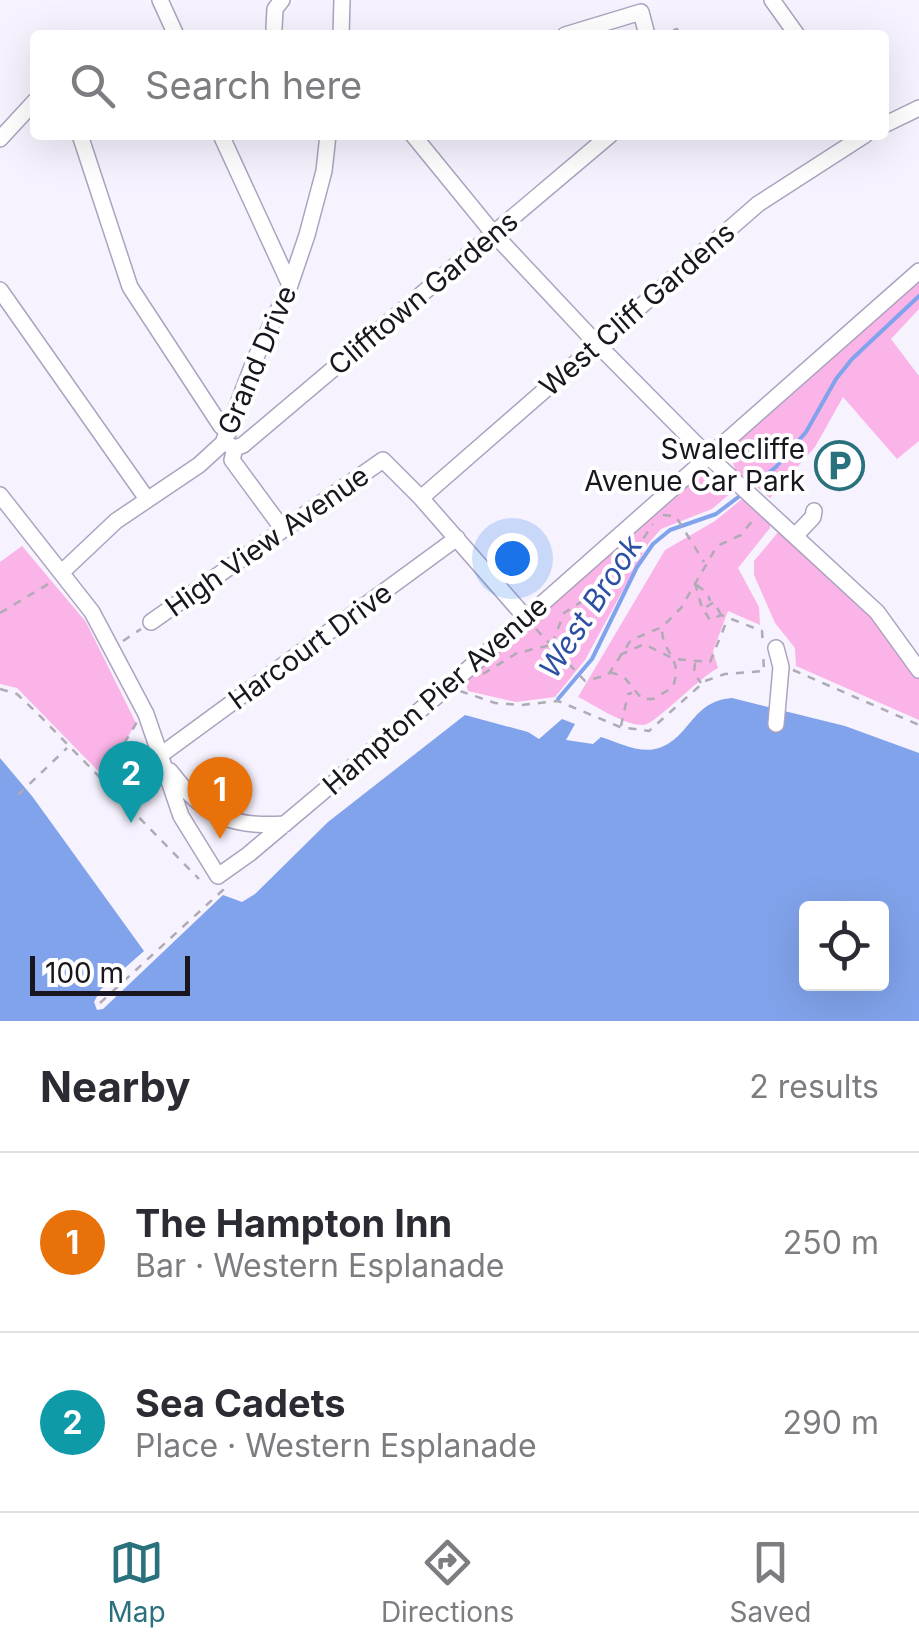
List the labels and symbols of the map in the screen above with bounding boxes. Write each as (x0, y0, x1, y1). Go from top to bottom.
street label: Clifftown Gardens (321, 204, 525, 382)
street label: West Cliff Gardens (533, 215, 741, 403)
street label: Grand Drive (210, 281, 304, 439)
place label: Swalecliffe Avenue Car Park (584, 432, 805, 498)
parking icon: Swalecliffe Avenue Car Park (814, 439, 866, 491)
street label: High View Avenue (159, 458, 375, 624)
water label: West Brook (531, 528, 650, 684)
your location (487, 533, 538, 584)
street label: Harcourt Drive (222, 575, 398, 717)
street label: Hampton Pier Avenue (316, 588, 554, 802)
pin: 2 (98, 740, 164, 823)
pin: 1 (188, 756, 252, 839)
scale bar (30, 951, 190, 996)

